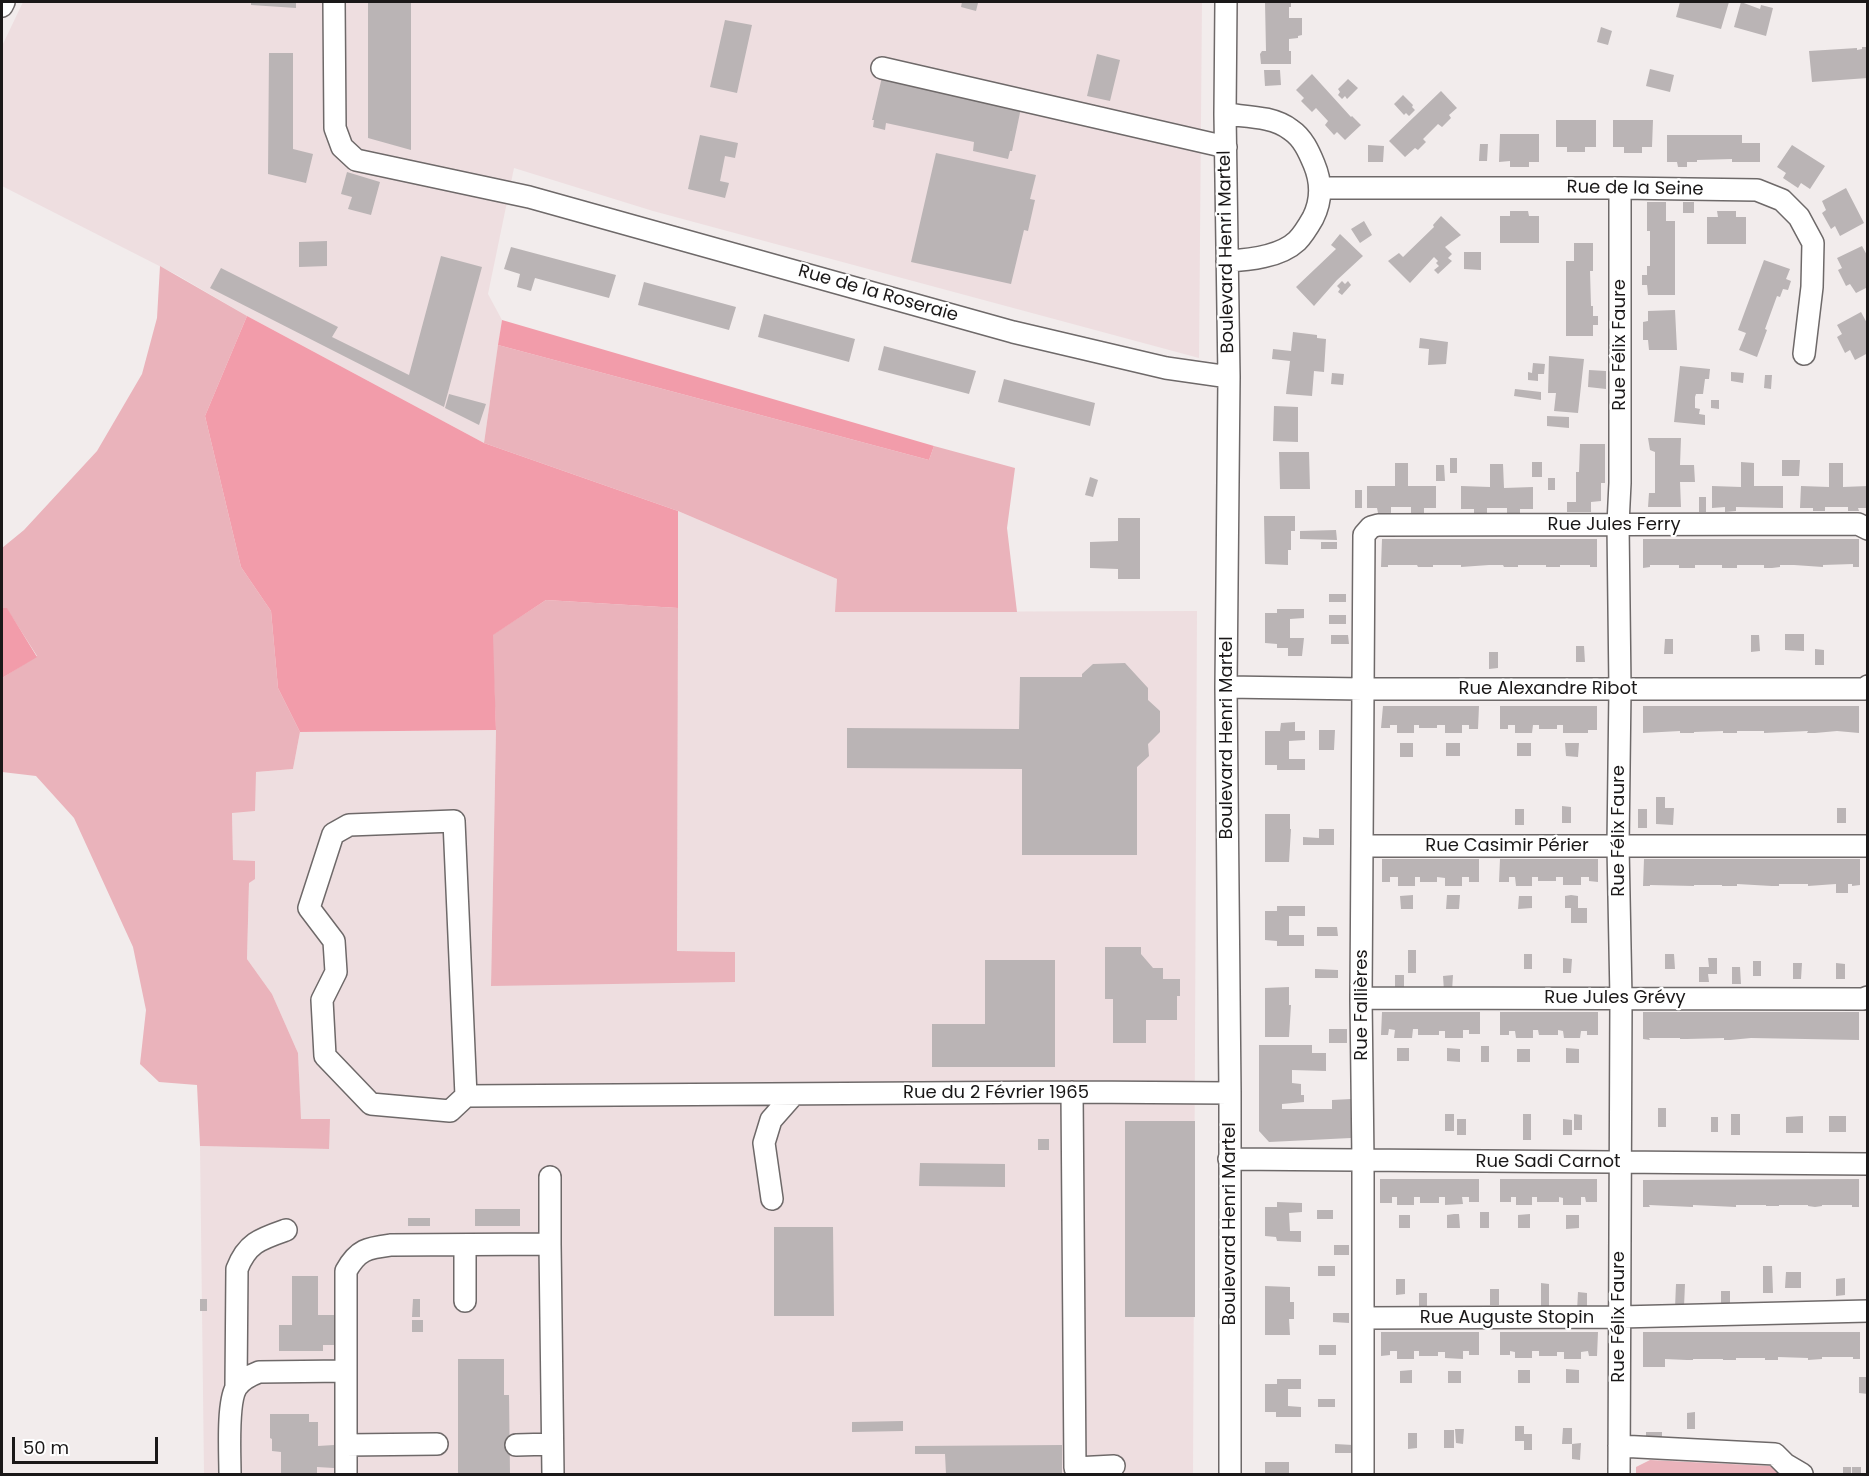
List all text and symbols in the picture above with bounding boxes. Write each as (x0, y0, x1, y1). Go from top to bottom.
street label: Boulevard Henri Martel (1214, 150, 1240, 354)
street label: Rue de la Seine (1566, 177, 1704, 201)
street label: Rue de la Roseraie (795, 261, 961, 327)
street label: Rue Félix Faure (1609, 279, 1631, 411)
street label: Rue Jules Ferry (1547, 514, 1681, 536)
street label: Boulevard Henri Martel (1216, 636, 1238, 840)
street label: Rue Alexandre Ribot (1459, 678, 1637, 700)
street label: Rue Félix Faure (1608, 765, 1630, 897)
street label: Rue Casimir Périer (1425, 835, 1589, 857)
street label: Rue Fallières (1351, 949, 1373, 1061)
street label: Rue Jules Grévy (1544, 987, 1686, 1009)
street label: Rue du 2 Février 1965 (903, 1082, 1089, 1104)
street label: Boulevard Henri Martel (1219, 1122, 1241, 1326)
street label: Rue Sadi Carnot (1476, 1151, 1620, 1173)
street label: Rue Félix Faure (1608, 1251, 1630, 1383)
street label: Rue Auguste Stopin (1420, 1307, 1594, 1329)
scale bar (15, 1425, 160, 1463)
text: 50 m (23, 1435, 69, 1460)

